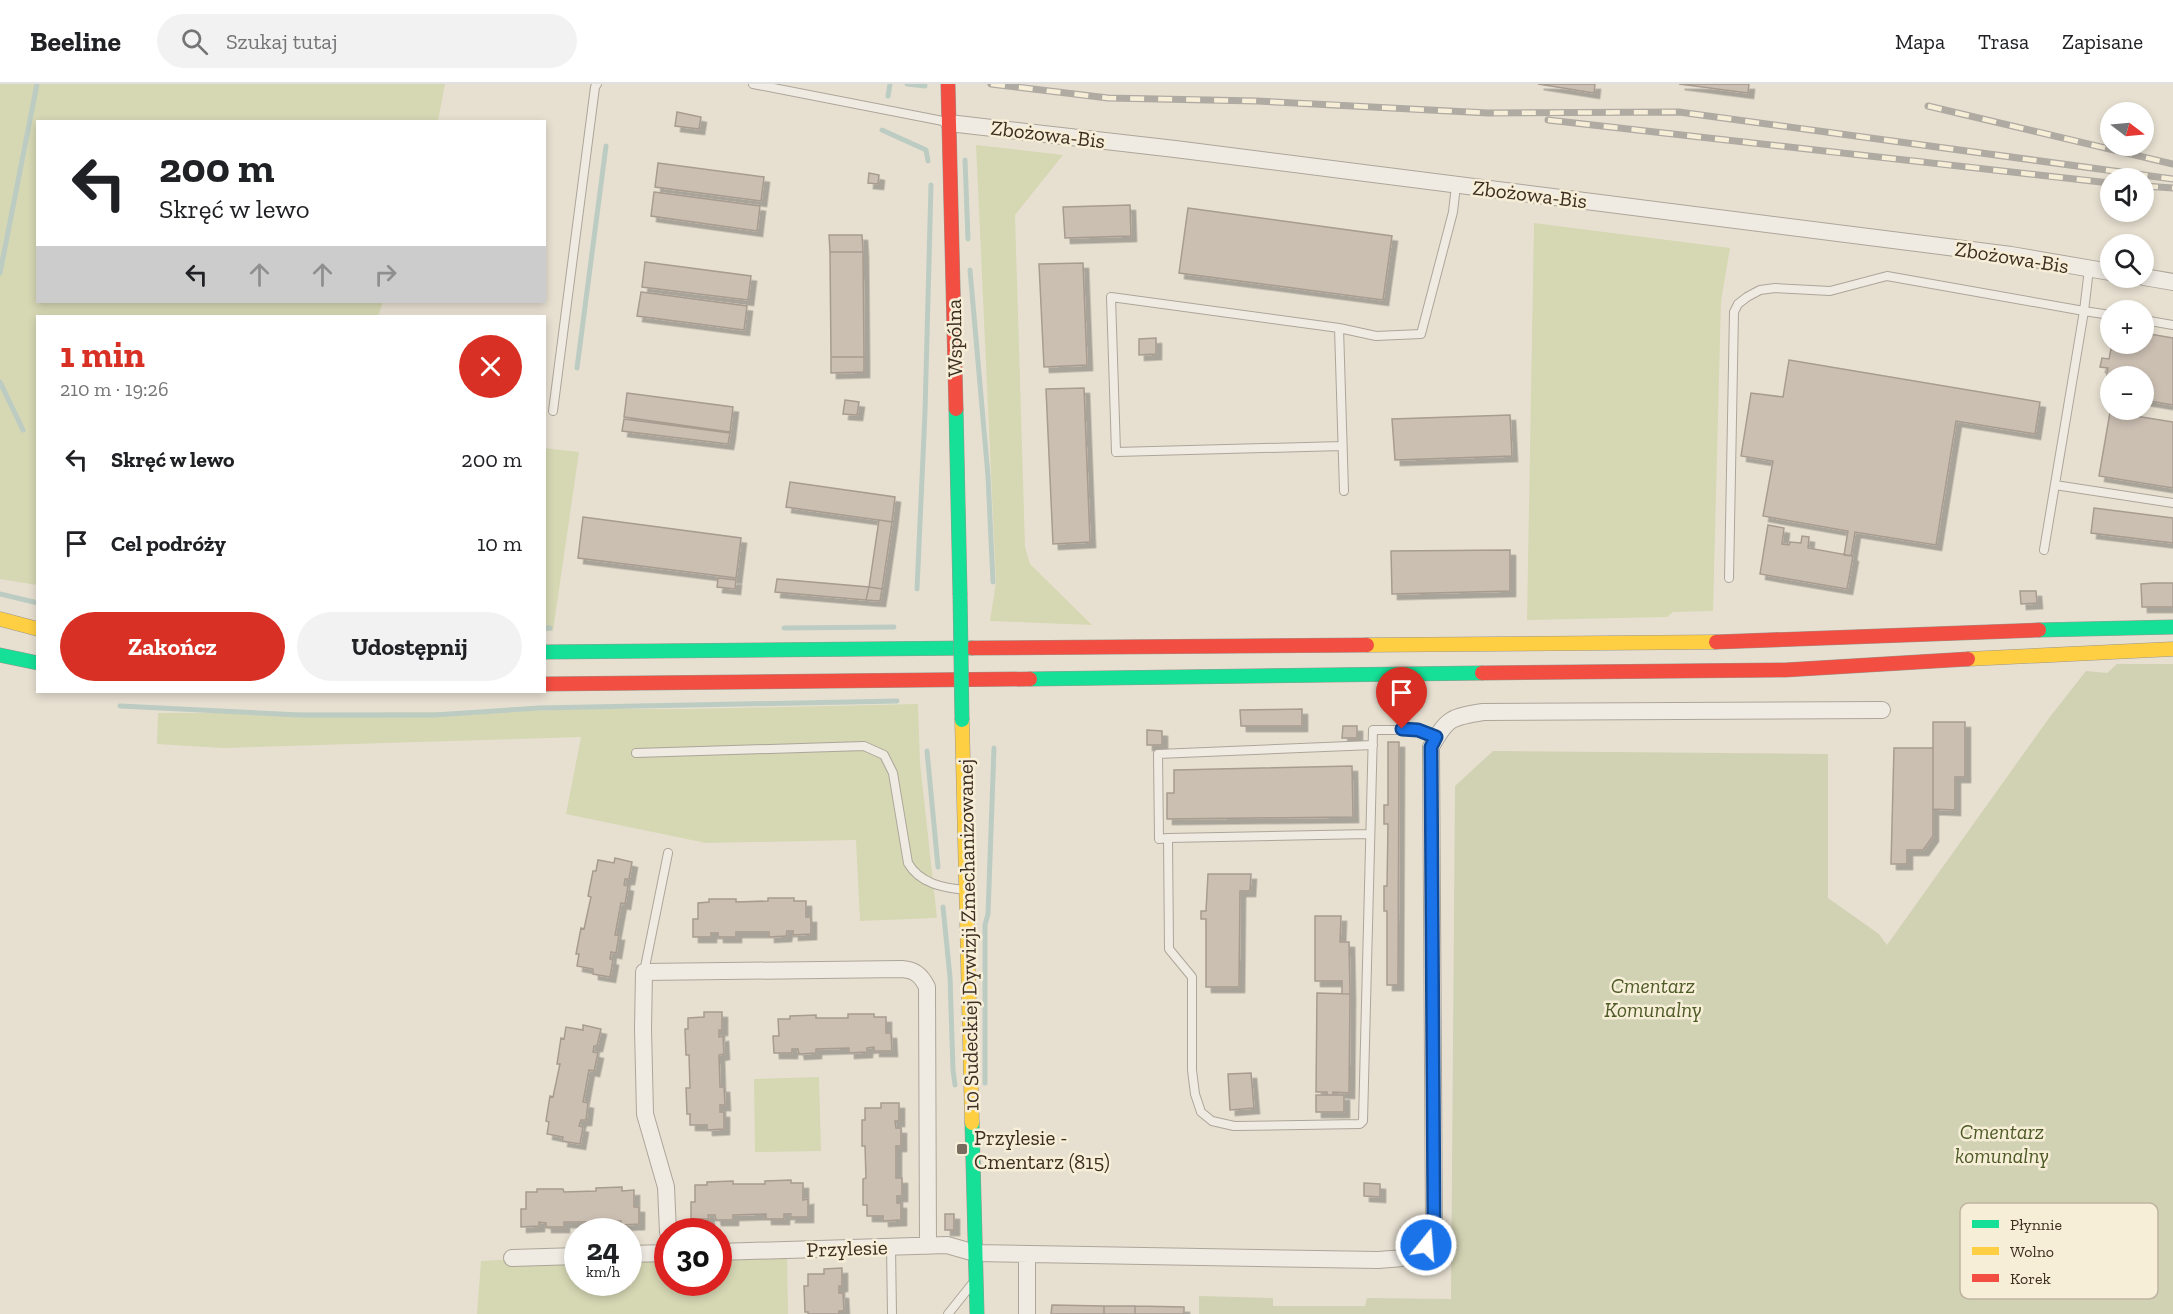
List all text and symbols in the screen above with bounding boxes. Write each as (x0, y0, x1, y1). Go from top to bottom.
search box (157, 14, 577, 68)
text: Beeline (30, 25, 121, 58)
icon: search (178, 25, 211, 58)
text: Szukaj tutaj (226, 28, 338, 55)
text: Mapa (1895, 29, 1945, 54)
text: Trasa (1978, 29, 2029, 54)
text: Zapisane (2062, 29, 2143, 54)
north arrow (2100, 102, 2154, 156)
map controls (2100, 102, 2154, 420)
street label: Zbożowa-Bis (989, 115, 1107, 153)
text: 200 m (159, 142, 275, 193)
icon: left (60, 144, 138, 222)
button: sound (2100, 168, 2154, 222)
street label: Zbożowa-Bis (1471, 175, 1589, 213)
text: Skręć w lewo (159, 193, 310, 225)
button: search (2100, 234, 2154, 288)
street label: Zbożowa-Bis (1953, 236, 2071, 278)
icon: left (180, 258, 213, 291)
icon: ahead (243, 258, 276, 291)
icon: ahead (306, 258, 339, 291)
icon: right (369, 258, 402, 291)
street label: Wspólna (941, 299, 967, 377)
button: + (2100, 300, 2154, 354)
text: 1 min (60, 333, 145, 376)
button: close (459, 335, 522, 398)
button: − (2100, 366, 2154, 420)
text: 210 m · 19:26 (60, 377, 169, 401)
icon: left (60, 443, 93, 476)
text: Skręć w lewo (111, 446, 235, 473)
text: 200 m (461, 446, 522, 473)
icon: arrive (60, 527, 93, 560)
text: Cel podróży (111, 530, 226, 557)
text: 10 m (477, 530, 522, 557)
button: Zakończ (60, 612, 285, 681)
button: Udostępnij (297, 612, 522, 681)
pin (1376, 667, 1427, 729)
icon: arrive (1385, 676, 1418, 709)
street label: 10 Sudeckiej Dywizji Zmechanizowanej (952, 759, 985, 1111)
park label: Cmentarz Komunalny (1604, 973, 1702, 1022)
park label: Cmentarz komunalny (1955, 1119, 2049, 1168)
place label: Przylesie - Cmentarz (815) (974, 1125, 1110, 1174)
marker: Przylesie - Cmentarz (815) (955, 1142, 969, 1156)
legend (1960, 1203, 2158, 1299)
position arrow (1394, 1213, 1458, 1277)
text: Płynnie (2010, 1215, 2062, 1234)
speed limit sign: 30 (654, 1218, 732, 1296)
text: 24 (586, 1232, 620, 1268)
street label: Przylesie (806, 1234, 888, 1262)
text: Wolno (2010, 1242, 2054, 1261)
text: km/h (586, 1263, 620, 1281)
text: Korek (2010, 1269, 2051, 1288)

